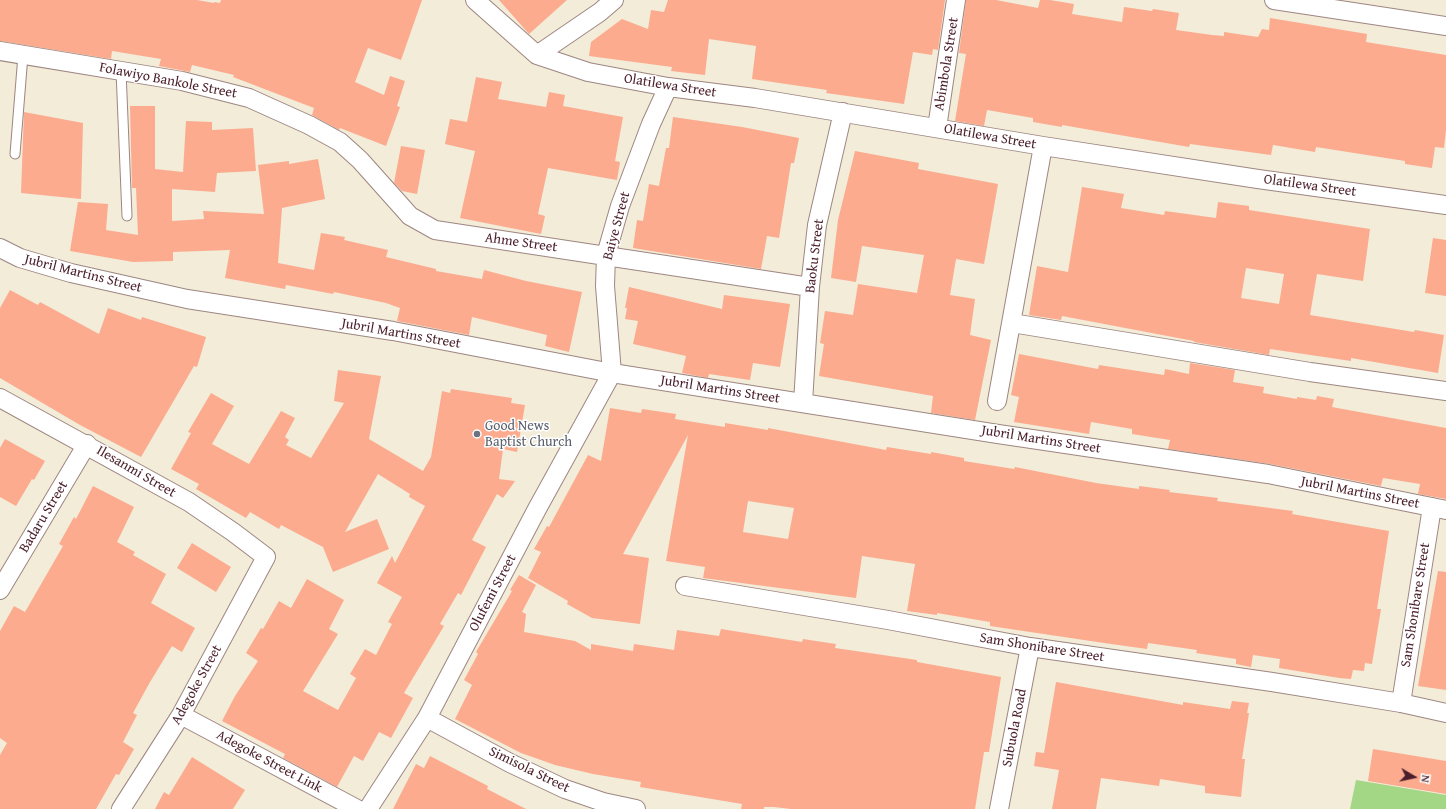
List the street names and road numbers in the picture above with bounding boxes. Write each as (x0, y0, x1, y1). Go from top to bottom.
street label: Abimbola Street (931, 16, 963, 112)
street label: Folawiyo Bankole Street (98, 59, 238, 103)
street label: Olatilewa Street (623, 70, 717, 102)
street label: Olatilewa Street (943, 121, 1037, 153)
street label: Olatilewa Street (1263, 171, 1357, 201)
street label: Baiye Street (600, 190, 634, 262)
street label: Baoku Street (802, 218, 828, 294)
street label: Ahme Street (484, 230, 558, 256)
street label: Jubril Martins Street (22, 251, 144, 297)
street label: Jubril Martins Street (340, 315, 462, 353)
street label: Jubril Martins Street (659, 372, 781, 408)
street label: Jubril Martins Street (980, 422, 1102, 458)
street label: Ilesanmi Street (93, 443, 179, 501)
street label: Jubril Martins Street (1299, 473, 1421, 513)
street label: Badaru Street (16, 478, 72, 556)
street label: Sam Shonibare Street (1398, 541, 1434, 669)
street label: Olufemi Street (466, 552, 520, 634)
street label: Sam Shonibare Street (978, 630, 1106, 666)
street label: Adegoke Street (168, 642, 226, 728)
street label: Subuola Road (999, 687, 1031, 769)
street label: Adegoke Street Link (213, 727, 325, 797)
street label: Simisola Street (486, 743, 572, 797)

